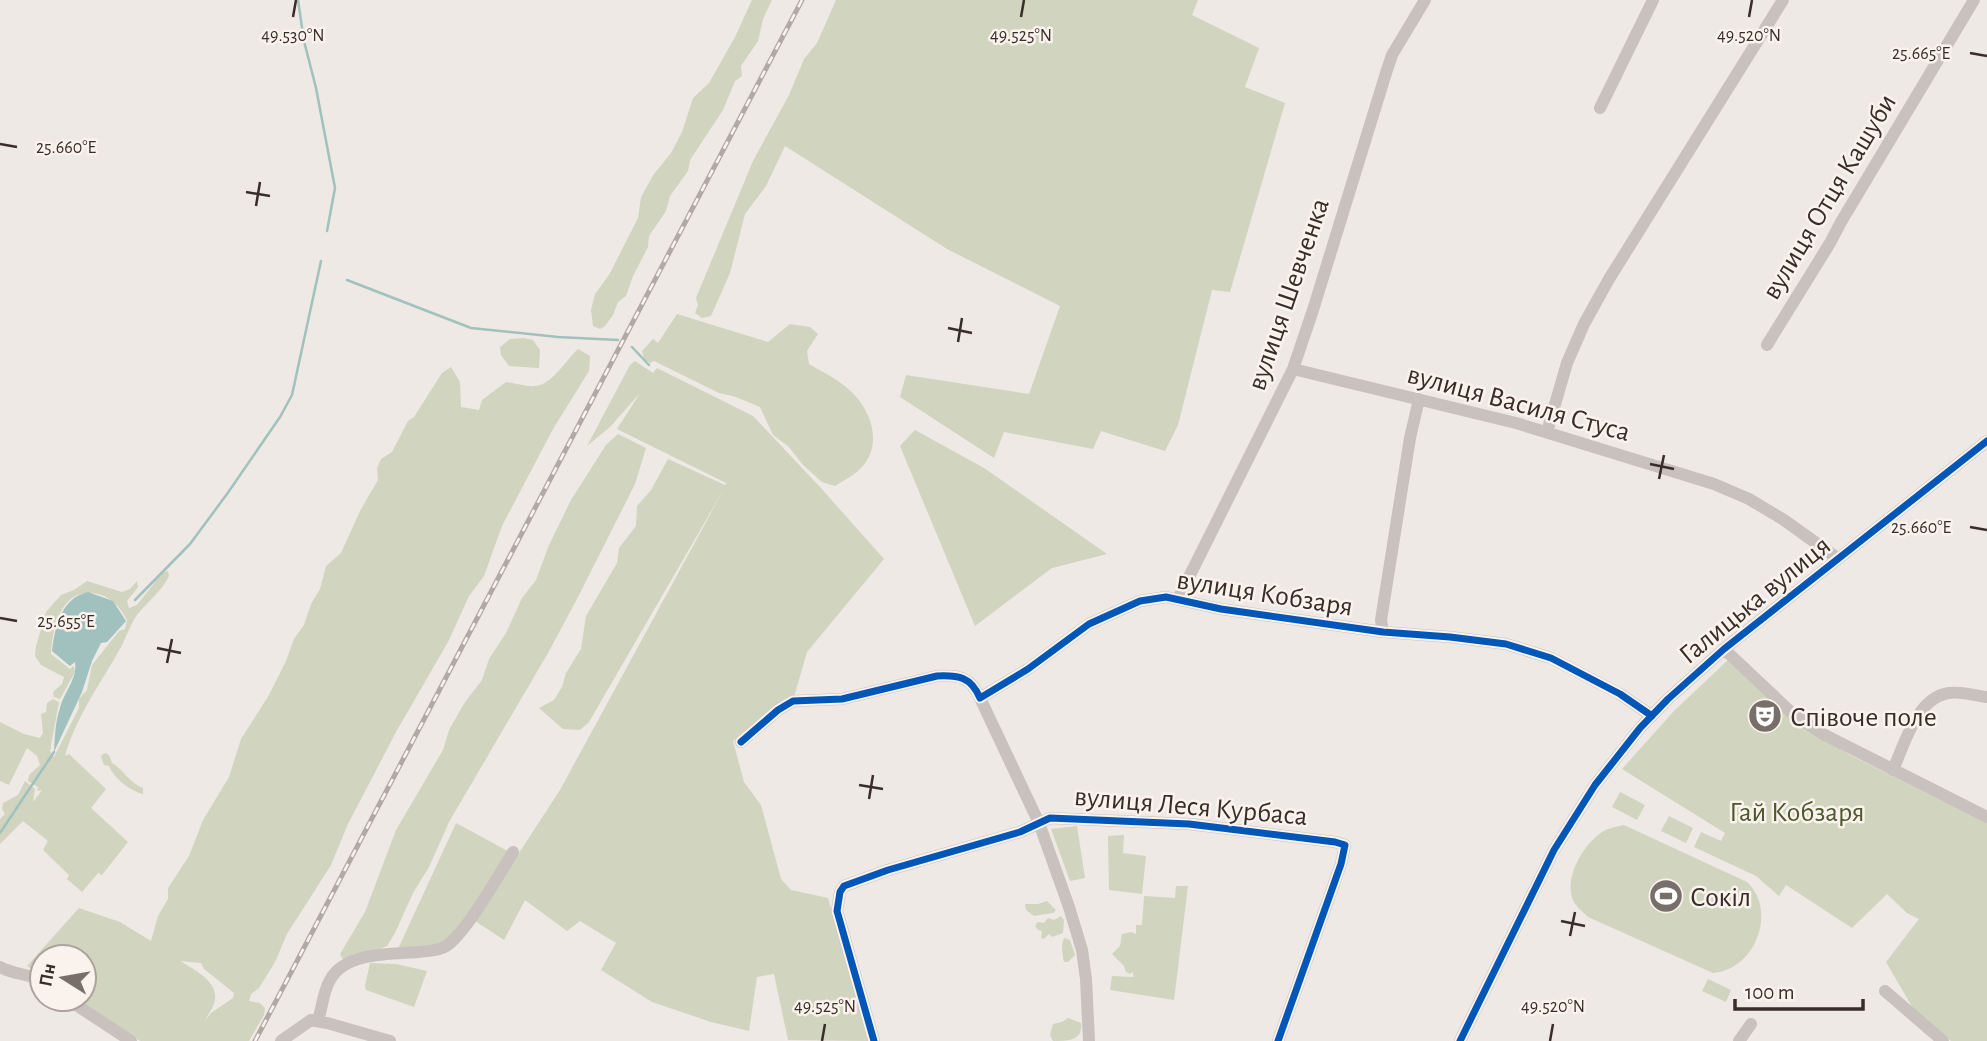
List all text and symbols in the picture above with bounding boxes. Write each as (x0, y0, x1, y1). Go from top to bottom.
text: 49.530°N (261, 27, 325, 45)
text: 49.525°N (990, 27, 1052, 45)
text: 49.520°N (1717, 27, 1781, 45)
text: 25.665°E (1892, 45, 1950, 63)
street label: вулиця Отця Кашуби (1757, 89, 1902, 305)
text: 25.660°E (36, 139, 96, 157)
street label: вулиця Шевченка (1243, 195, 1335, 394)
street label: вулиця Василя Стуса (1404, 361, 1633, 447)
text: 25.660°E (1891, 519, 1951, 537)
street label: Галицька вулиця (1674, 531, 1836, 670)
street label: вулиця Кобзаря (1175, 566, 1355, 622)
text: 25.655°E (37, 613, 95, 631)
theatre icon: Співоче поле (1746, 697, 1784, 735)
place label: Співоче поле (1790, 704, 1937, 732)
street label: вулиця Леся Курбаса (1073, 783, 1309, 831)
park label: Гай Кобзаря (1729, 799, 1865, 827)
sports icon: Сокіл (1647, 877, 1685, 915)
place label: Сокіл (1690, 884, 1751, 912)
north arrow (28, 943, 98, 1013)
text: Пн (36, 962, 59, 988)
scale bar (1735, 968, 1863, 1012)
text: 100 m (1745, 982, 1795, 1003)
text: 49.525°N (794, 998, 856, 1016)
text: 49.520°N (1521, 998, 1585, 1016)

